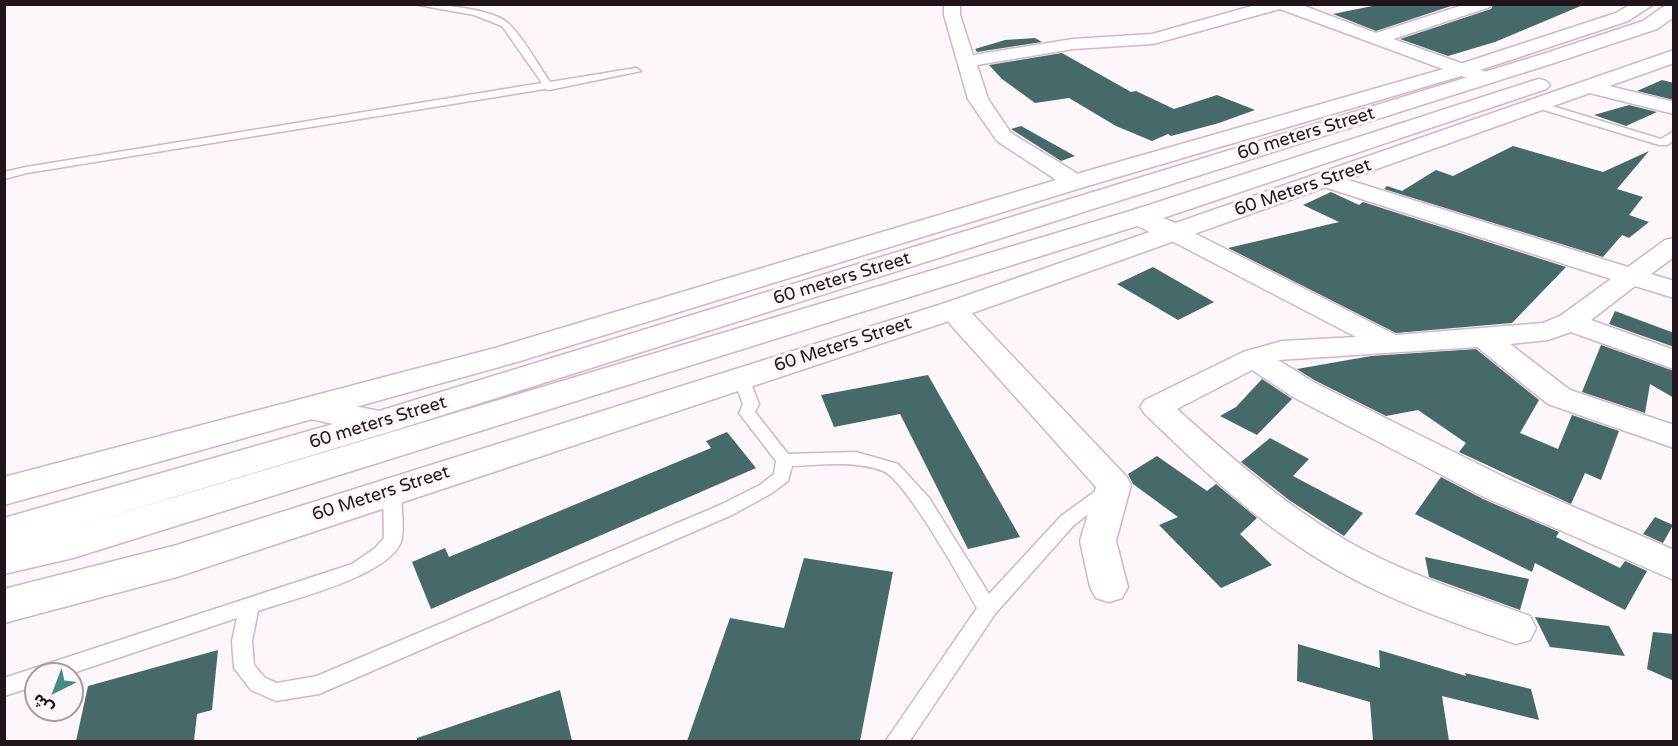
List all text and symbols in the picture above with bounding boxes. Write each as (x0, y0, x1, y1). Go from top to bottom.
street label: 60 meters Street (1235, 103, 1377, 165)
street label: 60 Meters Street (1232, 154, 1374, 222)
street label: 60 meters Street (771, 248, 913, 310)
street label: 60 Meters Street (772, 313, 914, 377)
street label: 60 meters Street (307, 392, 449, 454)
street label: 60 Meters Street (310, 462, 452, 526)
north arrow (24, 662, 84, 722)
text: ش (28, 689, 58, 719)

